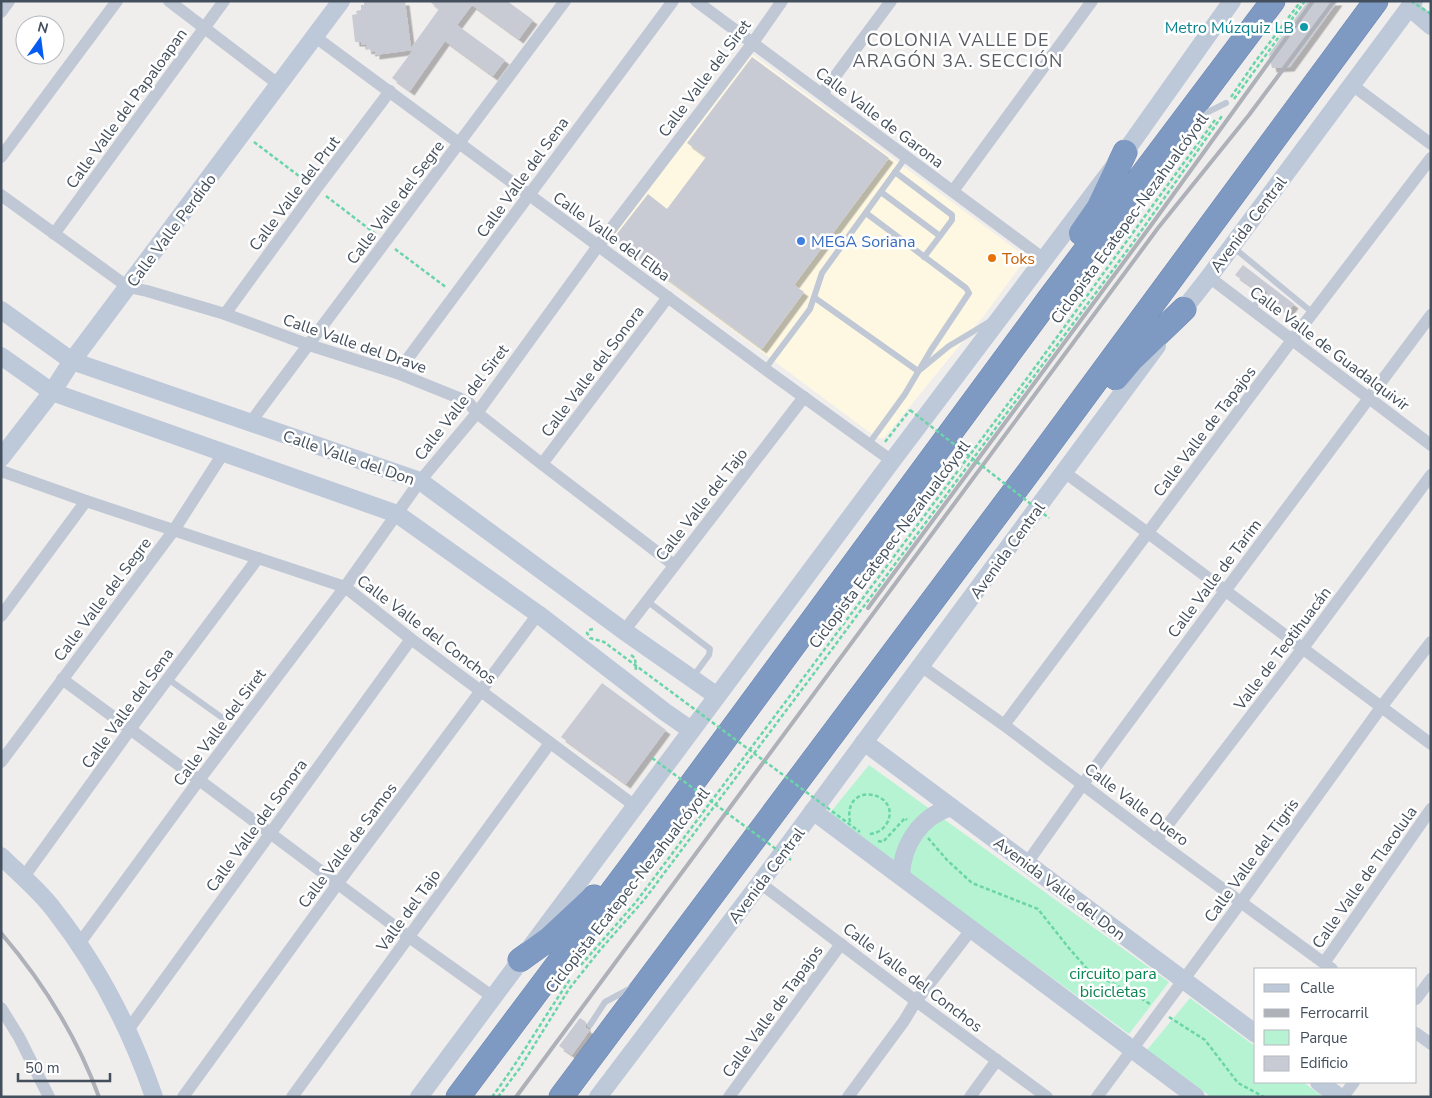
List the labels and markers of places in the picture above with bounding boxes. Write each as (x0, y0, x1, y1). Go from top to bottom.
place label: Metro Múzquiz LB (1165, 17, 1294, 39)
marker: Metro Múzquiz LB (1298, 21, 1310, 33)
place label: MEGA Soriana (811, 231, 916, 253)
marker: MEGA Soriana (795, 235, 807, 247)
place label: Toks (1002, 248, 1035, 270)
marker: Toks (986, 252, 998, 264)

